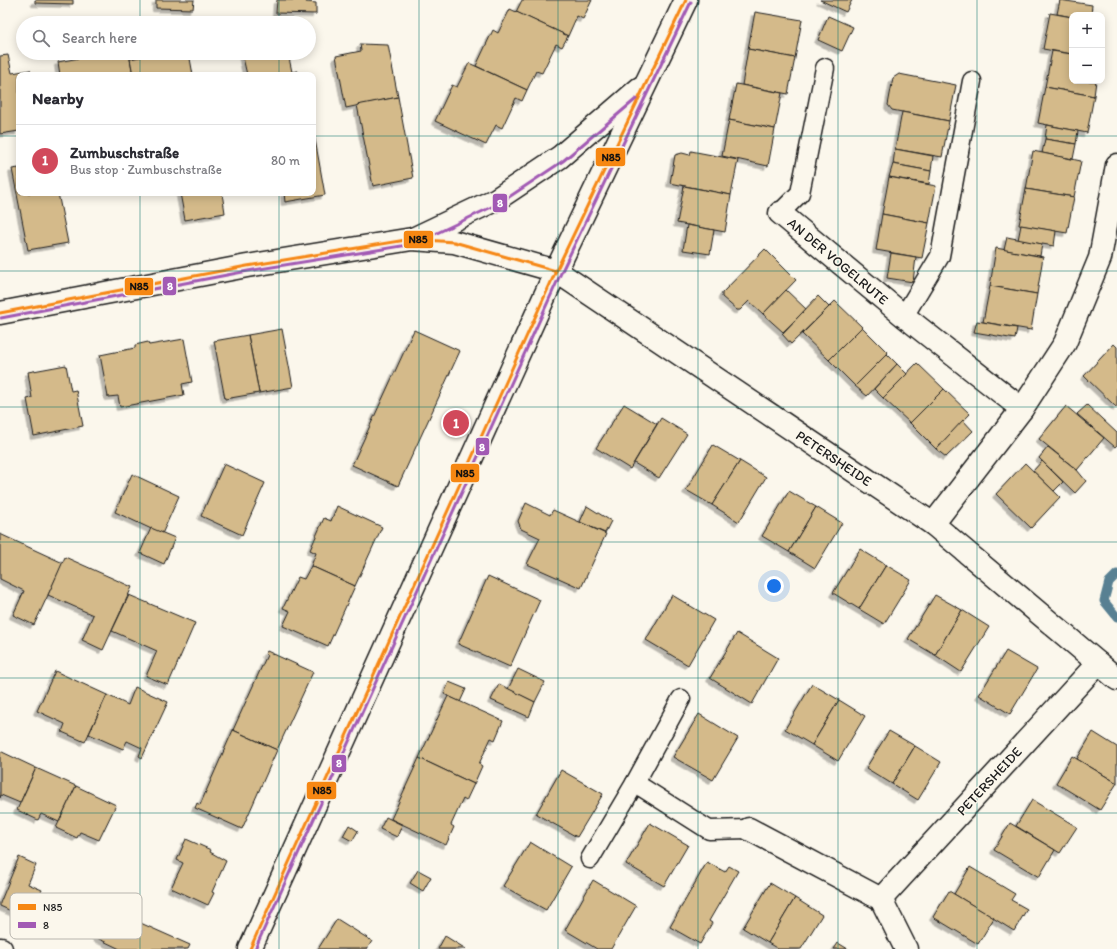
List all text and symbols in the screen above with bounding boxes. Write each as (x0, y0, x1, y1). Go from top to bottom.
map controls (1069, 12, 1105, 84)
button: + (1069, 12, 1105, 48)
search box (16, 16, 316, 60)
icon: search (30, 27, 52, 49)
text: Search here (62, 29, 137, 47)
button: − (1069, 48, 1105, 84)
text: Nearby (32, 88, 84, 108)
text: Zumbuschstraße (70, 144, 179, 162)
line badge: N85 (595, 147, 626, 167)
text: N85 (601, 151, 621, 164)
text: 1 (42, 153, 48, 168)
text: 80 m (271, 153, 300, 168)
text: Bus stop · Zumbuschstraße (70, 162, 222, 177)
line badge: 8 (492, 193, 508, 213)
text: 8 (497, 197, 503, 210)
street label: AN DER VOGELRUTE (784, 214, 892, 309)
line badge: N85 (403, 230, 434, 249)
text: N85 (408, 233, 428, 246)
line badge: 8 (162, 276, 177, 296)
line badge: N85 (124, 277, 154, 296)
text: N85 (129, 280, 149, 293)
text: 8 (167, 280, 173, 293)
pin: 1 (443, 408, 469, 438)
street label: PETERSHEIDE (793, 427, 875, 490)
line badge: 8 (475, 437, 490, 456)
text: 8 (479, 441, 485, 454)
line badge: N85 (450, 463, 480, 483)
text: N85 (455, 467, 475, 480)
your location (764, 576, 784, 596)
street label: PETERSHEIDE (953, 743, 1026, 819)
line badge: 8 (331, 754, 347, 773)
text: 8 (336, 757, 342, 770)
line badge: N85 (306, 781, 337, 800)
text: N85 (312, 784, 332, 797)
legend (10, 893, 142, 939)
text: N85 (43, 901, 62, 914)
text: 8 (43, 919, 49, 932)

